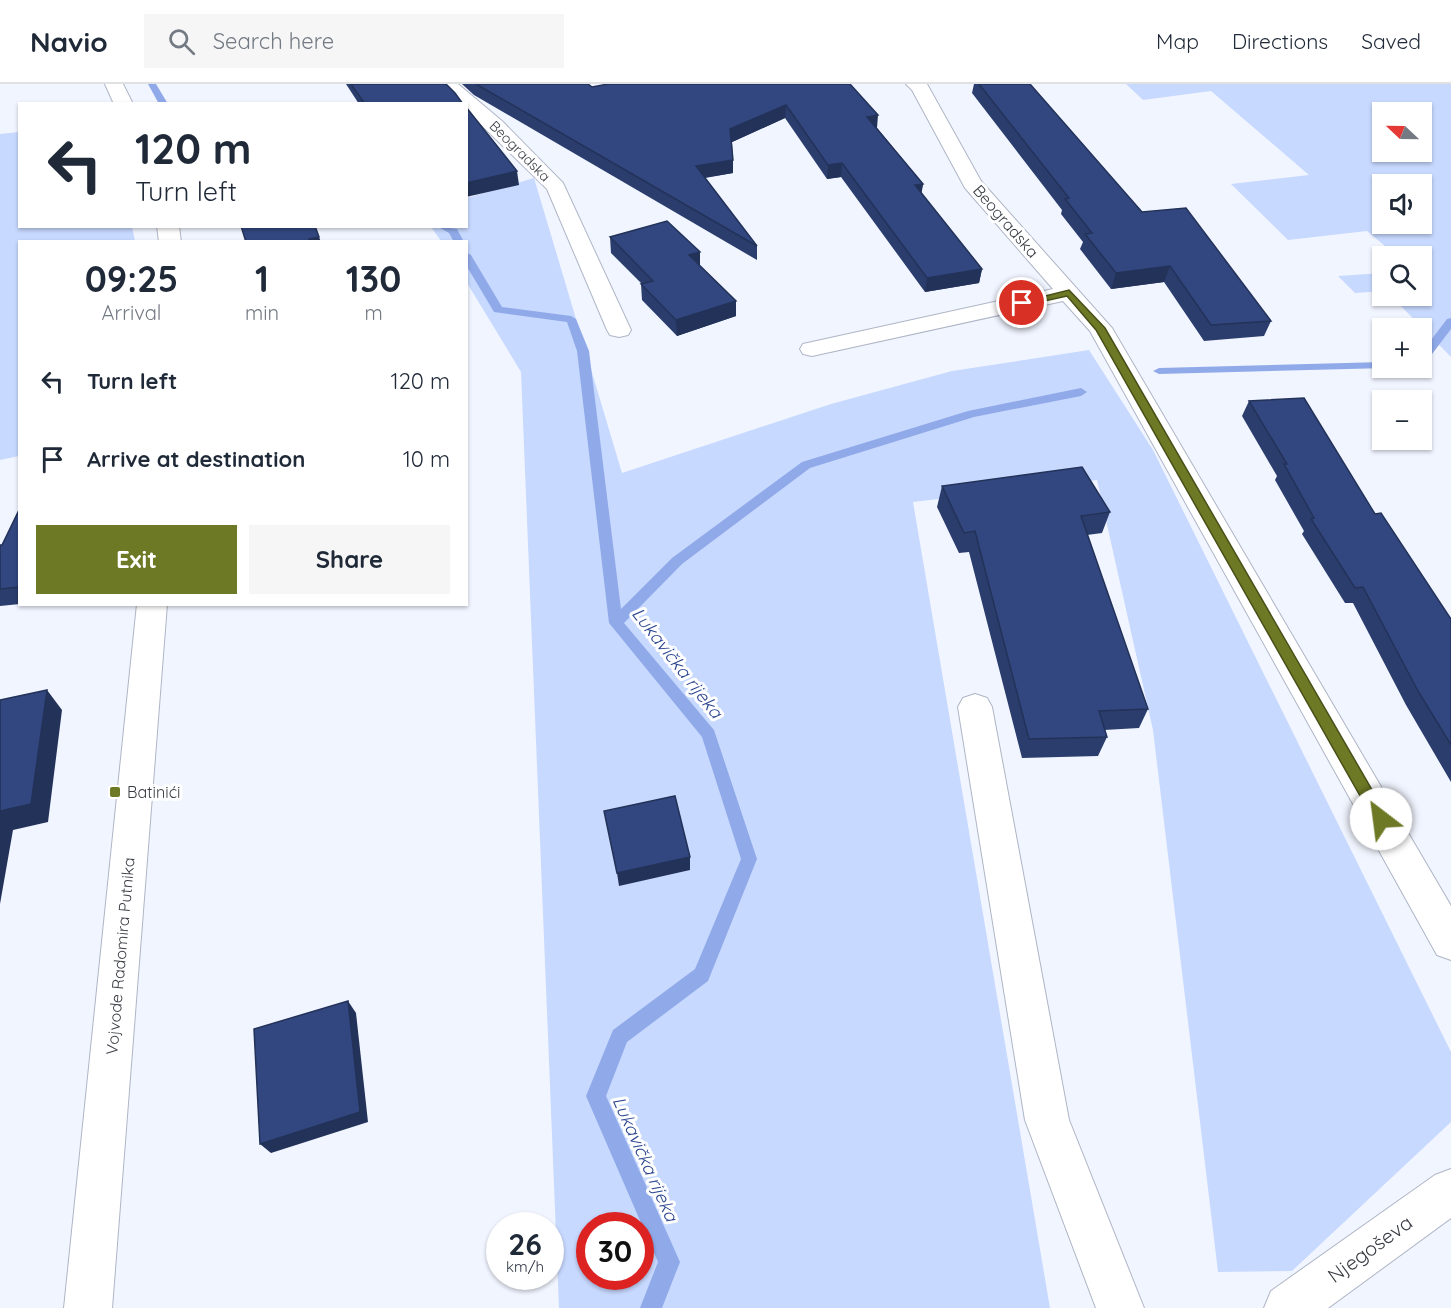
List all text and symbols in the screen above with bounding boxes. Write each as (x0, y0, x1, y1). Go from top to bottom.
search box (144, 14, 564, 68)
text: Navio (30, 24, 108, 59)
icon: search (165, 25, 198, 58)
text: Search here (213, 27, 334, 55)
text: Map (1156, 28, 1199, 54)
text: Directions (1232, 28, 1328, 54)
text: Saved (1361, 28, 1421, 54)
north arrow (1372, 102, 1432, 162)
map controls (1372, 102, 1432, 450)
street label: Beogradska (486, 117, 554, 185)
text: 120 m (135, 122, 252, 175)
icon: left (36, 126, 114, 204)
text: Turn left (135, 174, 237, 208)
button: sound (1372, 174, 1432, 234)
street label: Beogradska (969, 180, 1043, 262)
button: search (1372, 246, 1432, 306)
text: 09:25 (85, 256, 178, 301)
text: 1 (255, 256, 269, 301)
text: 130 (346, 256, 401, 301)
pin (996, 277, 1047, 328)
icon: arrive (1005, 286, 1038, 319)
text: Arrival (102, 300, 161, 325)
text: min (245, 300, 279, 325)
text: m (364, 300, 383, 325)
button: + (1372, 318, 1432, 378)
icon: left (36, 365, 69, 398)
text: Turn left (87, 367, 177, 395)
text: 120 m (391, 367, 450, 395)
button: − (1372, 390, 1432, 450)
icon: arrive (36, 443, 69, 476)
text: Arrive at destination (87, 445, 305, 473)
text: 10 m (403, 445, 450, 473)
button: Exit (36, 525, 237, 594)
button: Share (249, 525, 450, 594)
water label: Lukavička rijeka (627, 603, 729, 724)
place label: Batinići (127, 782, 180, 802)
marker: Batinići (108, 785, 122, 799)
position arrow (1349, 787, 1413, 851)
street label: Vojvode Radomira Putnika (101, 856, 139, 1056)
water label: Lukavička rijeka (608, 1093, 684, 1226)
street label: Njegoševa (1322, 1210, 1417, 1288)
speed limit sign: 30 (576, 1212, 654, 1290)
text: 26 (508, 1225, 542, 1263)
text: km/h (506, 1257, 544, 1276)

